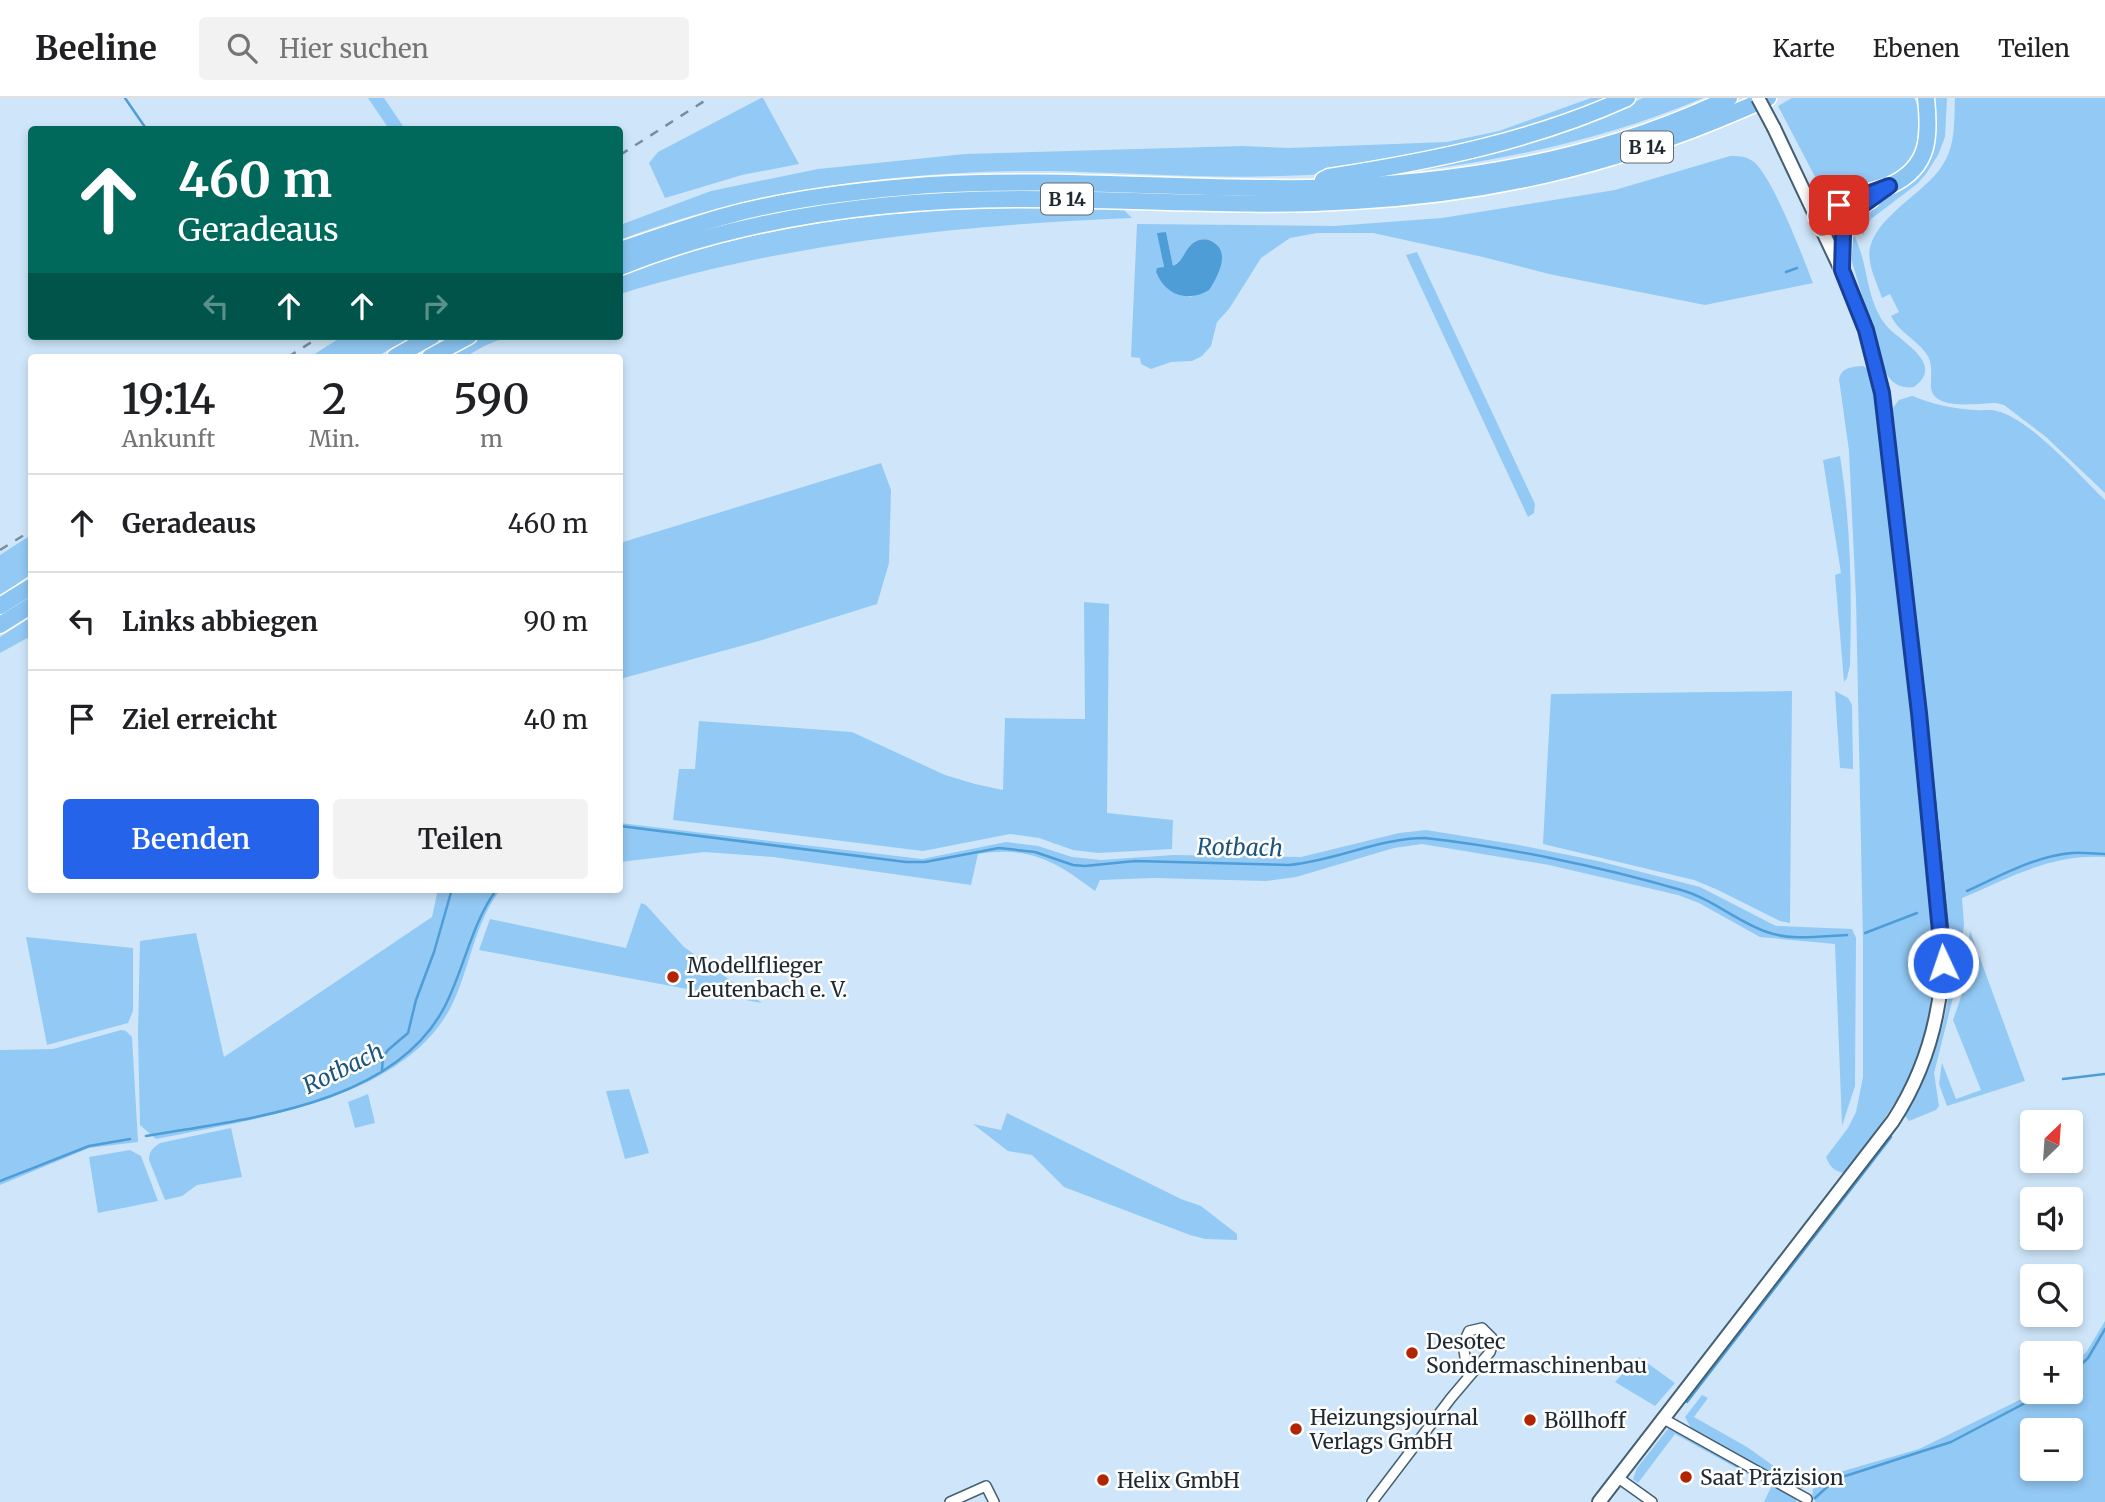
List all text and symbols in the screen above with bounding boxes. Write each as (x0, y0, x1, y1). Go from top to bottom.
search box (199, 17, 689, 80)
text: Beeline (35, 28, 157, 69)
icon: search (223, 29, 261, 67)
text: Hier suchen (279, 32, 429, 65)
text: Karte (1772, 33, 1835, 64)
text: Ebenen (1873, 33, 1960, 64)
text: Teilen (1998, 33, 2070, 64)
road number: B 14 (1621, 132, 1673, 162)
text: 460 m (178, 149, 332, 210)
icon: ahead (63, 154, 154, 245)
pin (1809, 175, 1869, 235)
road number: B 14 (1041, 184, 1093, 214)
icon: arrive (1820, 186, 1858, 224)
text: Geradeaus (178, 210, 339, 250)
icon: left (197, 287, 235, 325)
icon: ahead (270, 287, 308, 325)
icon: ahead (343, 287, 381, 325)
icon: right (416, 287, 454, 325)
text: 19:14 (121, 373, 215, 425)
text: 2 (322, 373, 347, 425)
text: 590 (453, 373, 530, 425)
text: Ankunft (122, 424, 215, 453)
text: Min. (309, 424, 360, 453)
text: m (480, 424, 503, 453)
icon: ahead (63, 504, 101, 542)
text: Geradeaus (122, 507, 256, 540)
text: 460 m (508, 507, 588, 540)
icon: left (63, 602, 101, 640)
text: Links abbiegen (122, 605, 318, 638)
text: 90 m (524, 605, 588, 638)
icon: arrive (63, 700, 101, 738)
text: Ziel erreicht (122, 703, 277, 736)
text: 40 m (524, 703, 588, 736)
button: Beenden (63, 799, 319, 879)
button: Teilen (333, 799, 588, 879)
water label: Rotbach (1197, 832, 1283, 862)
position arrow (1906, 926, 1980, 1000)
place label: Modellflieger Leutenbach e. V. (687, 952, 847, 1003)
marker: Modellflieger Leutenbach e. V. (665, 969, 681, 985)
water label: Rotbach (298, 1036, 388, 1100)
north arrow (2020, 1110, 2082, 1172)
map controls (2020, 1110, 2083, 1481)
button: sound (2020, 1187, 2083, 1250)
button: search (2020, 1264, 2083, 1327)
place label: Desotec Sondermaschinenbau (1426, 1328, 1647, 1379)
button: + (2020, 1341, 2083, 1404)
marker: Desotec Sondermaschinenbau (1404, 1345, 1420, 1361)
place label: Heizungsjournal Verlags GmbH (1309, 1404, 1479, 1455)
place label: Böllhoff (1544, 1407, 1627, 1434)
marker: Böllhoff (1522, 1412, 1538, 1428)
button: − (2020, 1418, 2083, 1481)
marker: Heizungsjournal Verlags GmbH (1288, 1421, 1304, 1437)
place label: Saat Präzision (1700, 1464, 1844, 1491)
place label: Helix GmbH (1117, 1467, 1240, 1494)
marker: Saat Präzision (1678, 1469, 1694, 1485)
marker: Helix GmbH (1095, 1472, 1111, 1488)

